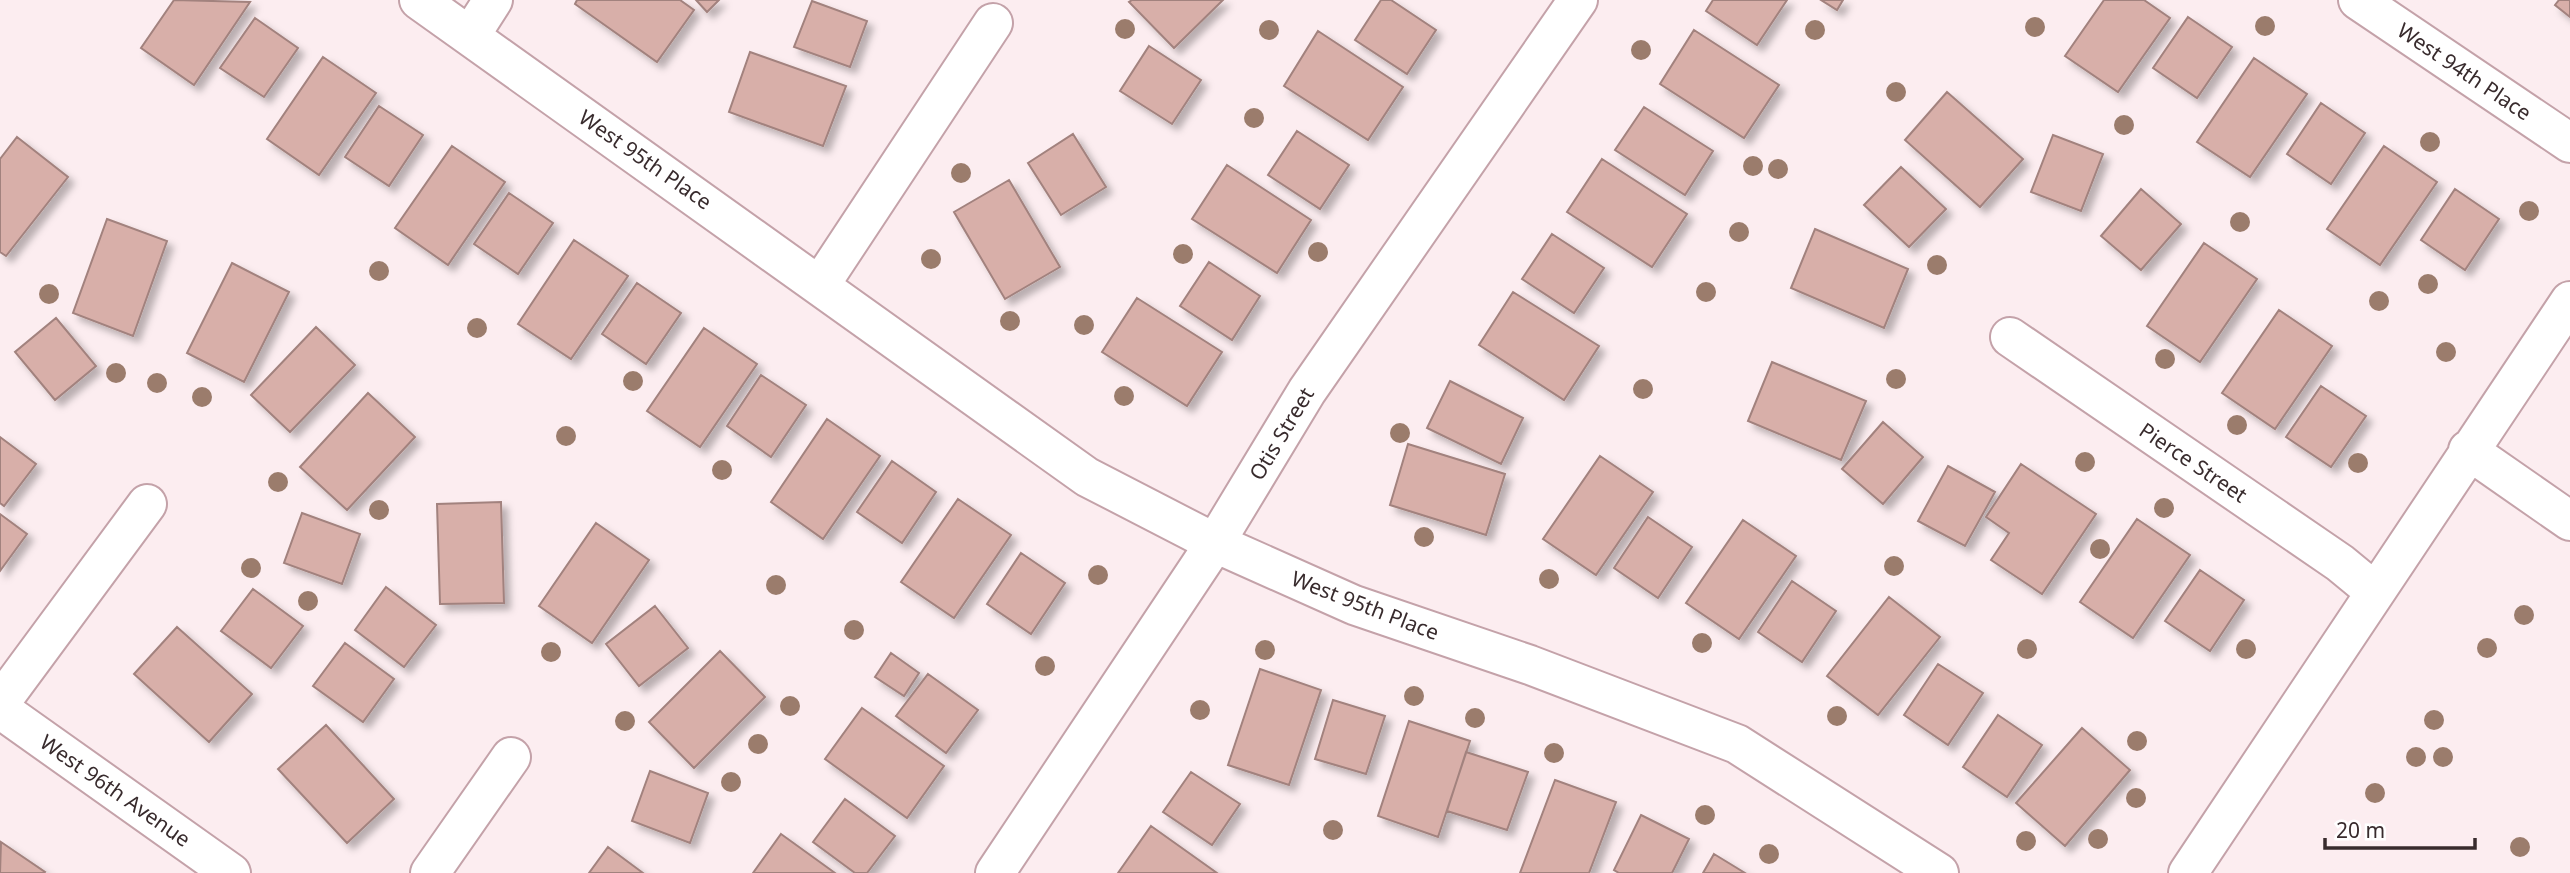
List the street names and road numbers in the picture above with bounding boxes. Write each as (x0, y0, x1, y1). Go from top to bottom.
street label: West 94th Place (2392, 16, 2537, 126)
street label: West 95th Place (574, 103, 717, 215)
street label: Otis Street (1242, 382, 1320, 485)
street label: Pierce Street (2134, 416, 2253, 509)
street label: West 95th Place (1288, 564, 1443, 646)
street label: West 96th Avenue (35, 728, 196, 853)

